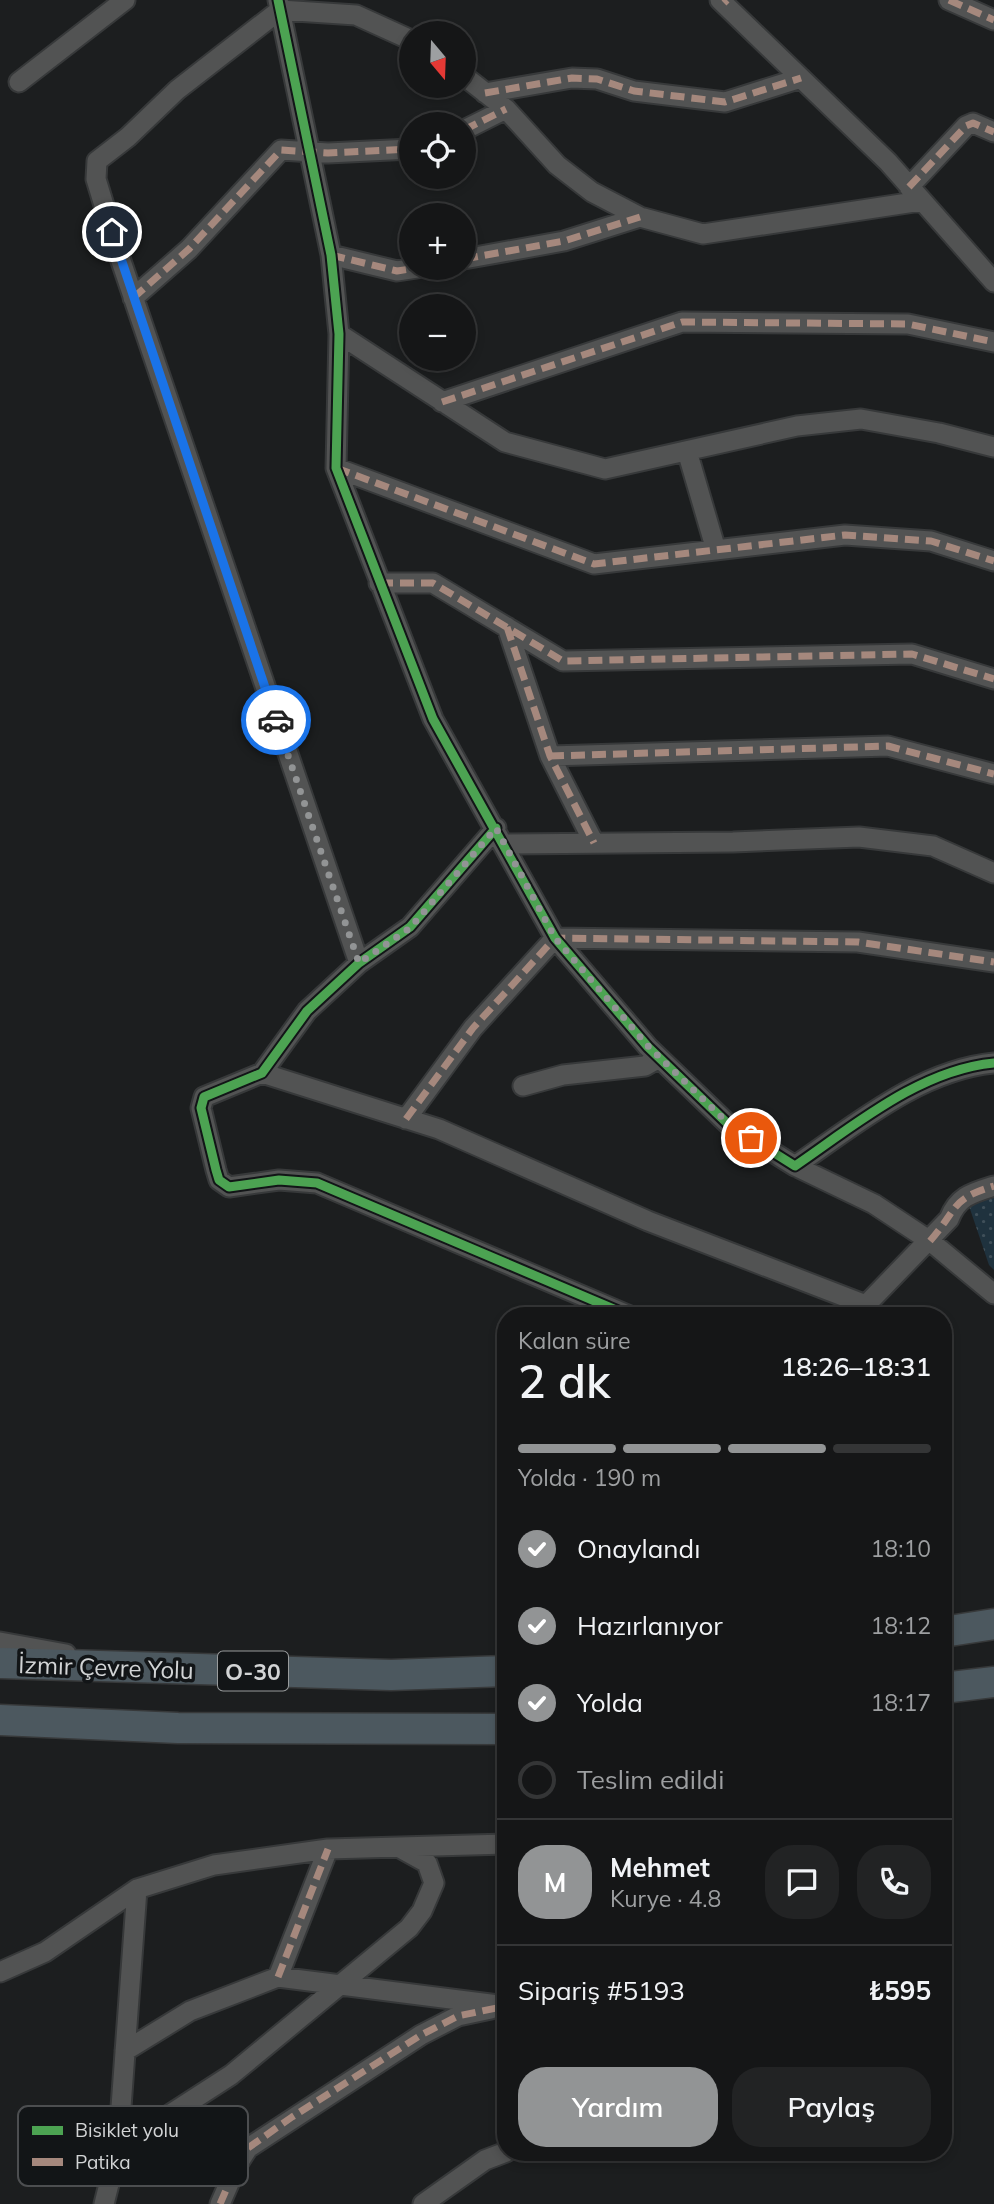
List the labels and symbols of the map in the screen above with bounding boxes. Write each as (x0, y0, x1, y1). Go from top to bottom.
north arrow (399, 21, 476, 98)
pin (82, 202, 142, 262)
courier (241, 685, 311, 755)
pin (721, 1108, 781, 1168)
street label: İzmir Çevre Yolu (18, 1649, 194, 1685)
road number: O-30 (218, 1652, 288, 1690)
legend (18, 2106, 248, 2186)
text: Bisiklet yolu (75, 2118, 179, 2142)
text: Patika (75, 2150, 131, 2174)

